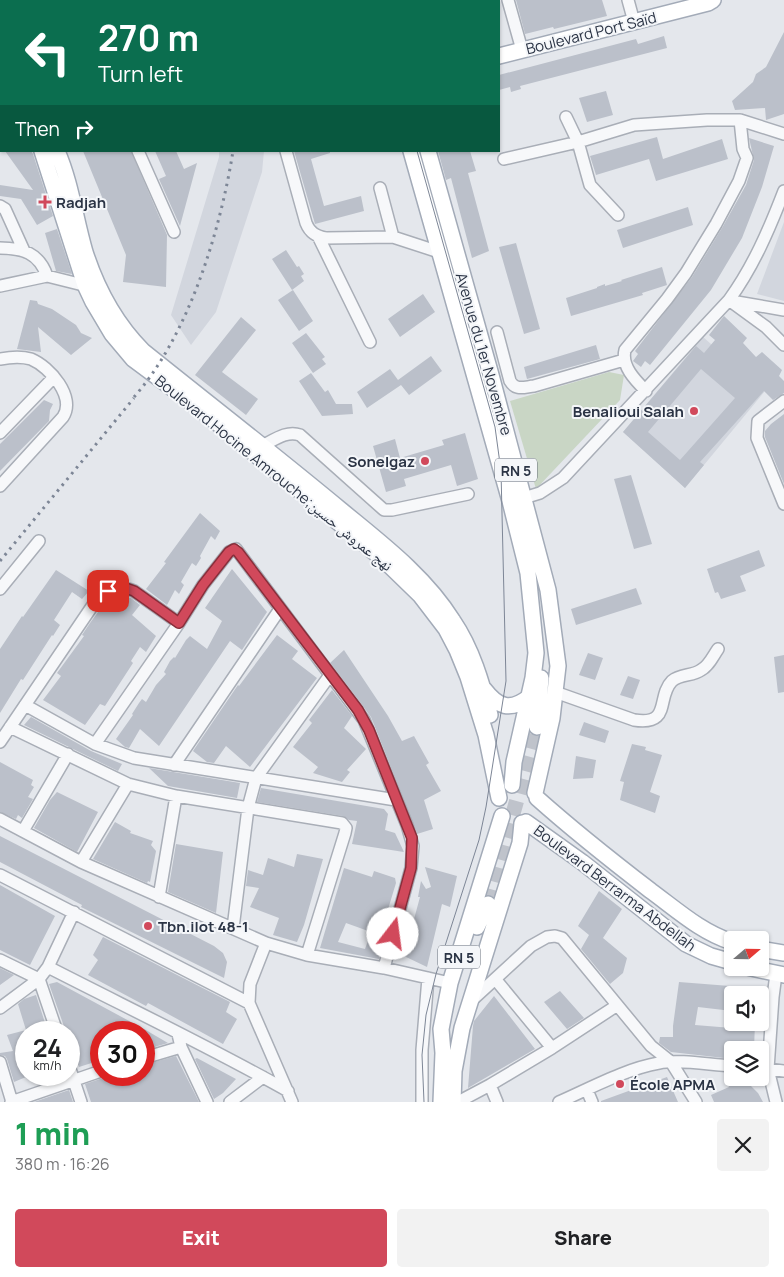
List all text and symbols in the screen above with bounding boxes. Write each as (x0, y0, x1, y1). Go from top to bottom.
street label: Boulevard Port Saïd (524, 7, 658, 59)
text: 270 m (98, 14, 199, 62)
icon: left (15, 20, 80, 85)
text: Turn left (98, 59, 183, 89)
icon: right (70, 115, 98, 143)
text: Then (15, 116, 60, 142)
place label: Radjah (56, 192, 106, 213)
marker: Radjah (38, 195, 52, 209)
street label: Avenue du 1er Novembre (451, 270, 517, 438)
street label: Boulevard Hocine Amrouche;نهج عمروش حسين (151, 370, 397, 576)
place label: Benalioui Salah (573, 401, 684, 422)
marker: Benalioui Salah (688, 405, 700, 417)
place label: Sonelgaz (347, 451, 415, 472)
marker: Sonelgaz (419, 455, 431, 467)
road number: RN 5 (495, 458, 537, 482)
pin (87, 570, 129, 612)
icon: arrive (94, 577, 122, 605)
street label: Boulevard Berrarma Abdellah (530, 820, 701, 956)
position arrow (366, 907, 418, 959)
place label: Tbn.ilot 48-1 (158, 916, 249, 937)
marker: Tbn.ilot 48-1 (142, 920, 154, 932)
north arrow (724, 931, 769, 976)
map controls (724, 931, 769, 1086)
road number: RN 5 (438, 946, 480, 969)
button: sound (724, 986, 769, 1031)
speed limit sign: 30 (90, 1021, 155, 1086)
text: 24 (33, 1030, 62, 1065)
button: layers (724, 1041, 769, 1086)
text: km/h (34, 1057, 61, 1074)
place label: École APMA (630, 1074, 715, 1095)
marker: École APMA (614, 1078, 626, 1090)
text: 1 min (15, 1113, 90, 1154)
button: close (717, 1119, 769, 1171)
text: 380 m · 16:26 (15, 1153, 110, 1175)
button: Exit (15, 1209, 387, 1267)
button: Share (397, 1209, 769, 1267)

